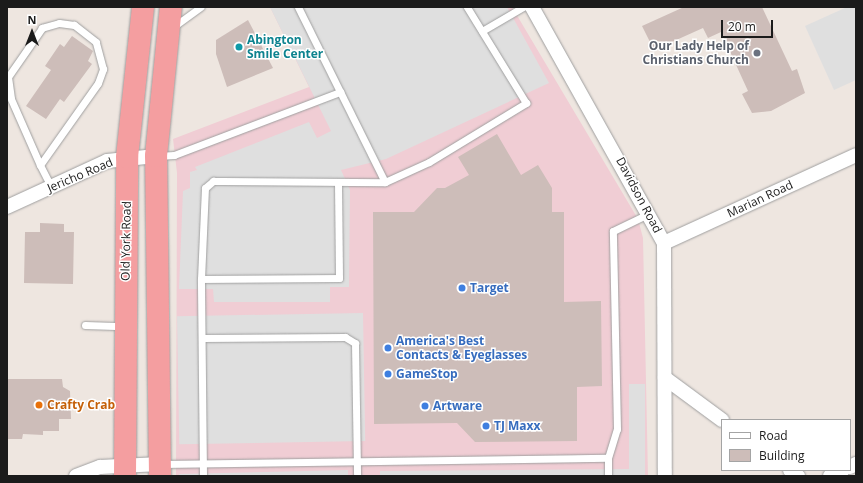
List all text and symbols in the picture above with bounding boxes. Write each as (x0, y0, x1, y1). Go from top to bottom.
north arrow (12, 12, 52, 52)
text: N (28, 12, 36, 27)
scale bar (723, 12, 775, 38)
text: 20 m (728, 18, 756, 35)
place label: Abington Smile Center (247, 33, 323, 61)
place label: Our Lady Help of Christians Church (642, 39, 749, 67)
marker: Abington Smile Center (234, 42, 244, 52)
marker: Our Lady Help of Christians Church (752, 48, 762, 58)
street label: Jericho Road (45, 155, 115, 195)
street label: Davidson Road (613, 155, 665, 235)
street label: Marian Road (725, 177, 795, 221)
street label: Old York Road (118, 201, 134, 281)
place label: Target (470, 281, 509, 295)
marker: Target (457, 283, 467, 293)
place label: America's Best Contacts & Eyeglasses (396, 334, 527, 362)
marker: America's Best Contacts & Eyeglasses (383, 343, 393, 353)
place label: GameStop (396, 367, 458, 381)
marker: GameStop (383, 369, 393, 379)
place label: Crafty Crab (47, 398, 115, 412)
place label: Artware (433, 399, 482, 413)
marker: Crafty Crab (34, 400, 44, 410)
marker: Artware (420, 401, 430, 411)
place label: TJ Maxx (494, 419, 540, 433)
legend (721, 419, 851, 471)
marker: TJ Maxx (481, 421, 491, 431)
text: Road (759, 427, 788, 444)
text: Building (759, 447, 804, 464)

